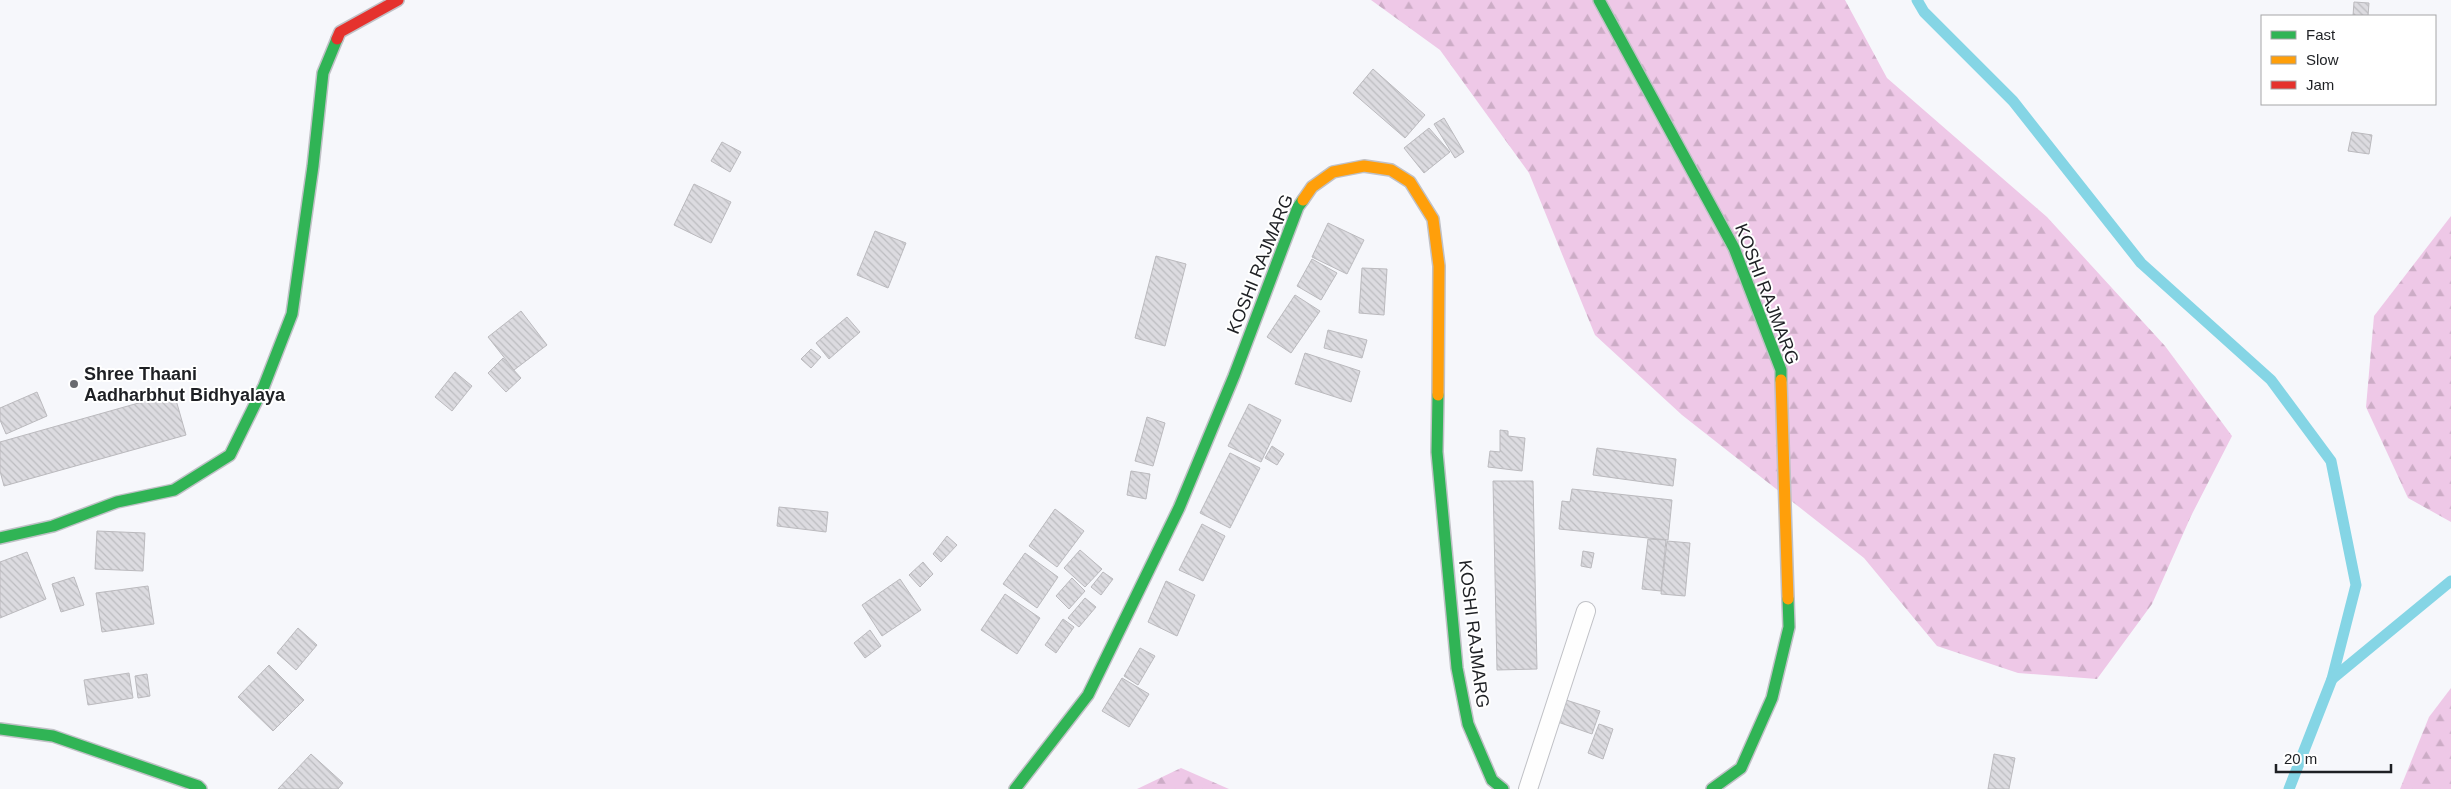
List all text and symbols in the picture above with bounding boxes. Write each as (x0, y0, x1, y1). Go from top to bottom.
legend (2261, 15, 2436, 105)
text: Fast (2306, 26, 2336, 43)
text: Slow (2306, 51, 2339, 68)
text: Jam (2306, 76, 2334, 93)
street label: KOSHI RAJMARG (1223, 191, 1297, 337)
street label: KOSHI RAJMARG (1731, 221, 1803, 367)
place label: Shree Thaani Aadharbhut Bidhyalaya (84, 364, 286, 405)
marker: Shree Thaani Aadharbhut Bidhyalaya (68, 378, 80, 390)
street label: KOSHI RAJMARG (1455, 559, 1493, 709)
scale bar (2276, 742, 2391, 774)
text: 20 m (2284, 750, 2317, 767)

